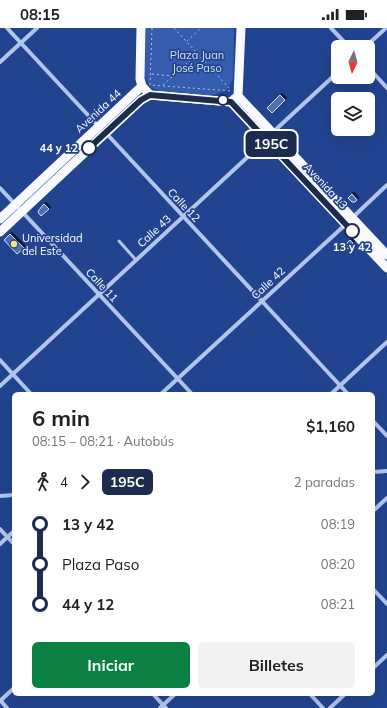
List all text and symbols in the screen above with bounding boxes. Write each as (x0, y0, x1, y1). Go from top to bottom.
text: 08:15 (20, 5, 60, 24)
north arrow (331, 40, 375, 84)
map controls (331, 40, 375, 136)
park label: Plaza Juan José Paso (170, 48, 224, 75)
street label: Avenida 44 (72, 86, 124, 136)
button: layers (331, 92, 375, 136)
unlabelled marker (217, 94, 229, 106)
line badge: 195C (243, 131, 299, 157)
text: 195C (254, 135, 288, 153)
marker: 44 y 12 (81, 140, 97, 156)
place label: 44 y 12 (40, 141, 78, 155)
street label: Avenida 13 (301, 160, 351, 212)
street label: Calle 12 (165, 185, 203, 225)
street label: Calle 43 (134, 212, 174, 250)
marker: 13 y 42 (344, 223, 360, 239)
place label: Universidad del Este (22, 231, 83, 258)
marker: Universidad del Este (9, 239, 19, 249)
place label: 13 y 42 (333, 240, 372, 254)
street label: Calle 42 (248, 264, 288, 302)
street label: Calle 11 (83, 265, 121, 305)
text: 6 min (32, 404, 90, 432)
text: $1,160 (306, 417, 355, 436)
text: 08:15 – 08:21 · Autobús (32, 433, 174, 449)
icon: walk (32, 471, 54, 493)
icon: forward (74, 471, 96, 493)
text: 195C (110, 473, 145, 491)
text: 4 (60, 474, 68, 490)
text: 2 paradas (294, 474, 355, 490)
text: 13 y 42 (62, 515, 114, 534)
text: 08:19 (321, 516, 355, 532)
text: Plaza Paso (62, 555, 139, 574)
text: 08:20 (321, 556, 355, 572)
text: 44 y 12 (62, 595, 114, 614)
text: 08:21 (321, 596, 355, 612)
button: Iniciar (32, 642, 190, 688)
button: Billetes (198, 642, 355, 688)

